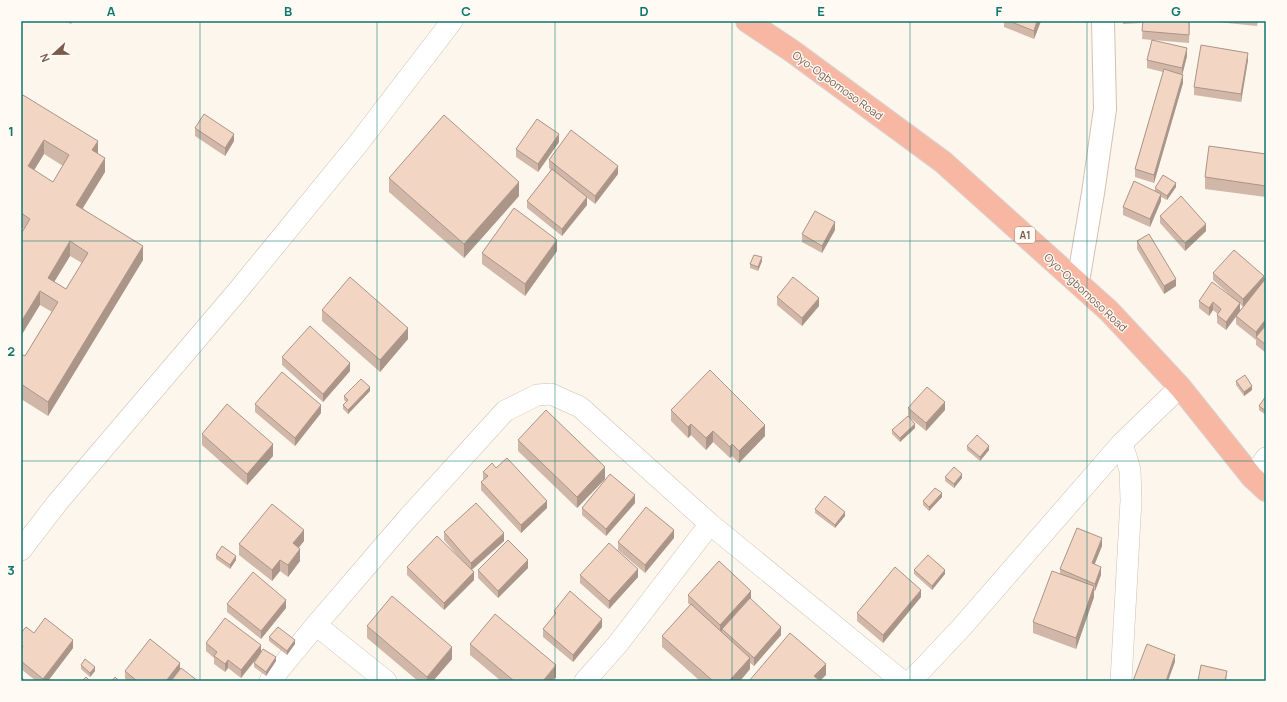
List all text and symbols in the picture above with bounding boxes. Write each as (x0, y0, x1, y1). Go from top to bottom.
text: A (107, 2, 116, 20)
text: B (284, 2, 292, 20)
text: C (461, 2, 471, 20)
text: D (639, 2, 649, 20)
text: E (817, 2, 825, 20)
text: F (996, 2, 1003, 20)
text: G (1171, 2, 1181, 20)
north arrow (34, 34, 74, 74)
street label: Oyo-Ogbomoso Road (790, 47, 886, 123)
text: N (36, 51, 53, 64)
text: 1 (8, 122, 14, 140)
road number: A1 (1015, 227, 1035, 243)
street label: Oyo-Ogbomoso Road (1041, 250, 1131, 334)
text: 2 (7, 342, 15, 360)
text: 3 (7, 561, 15, 579)

